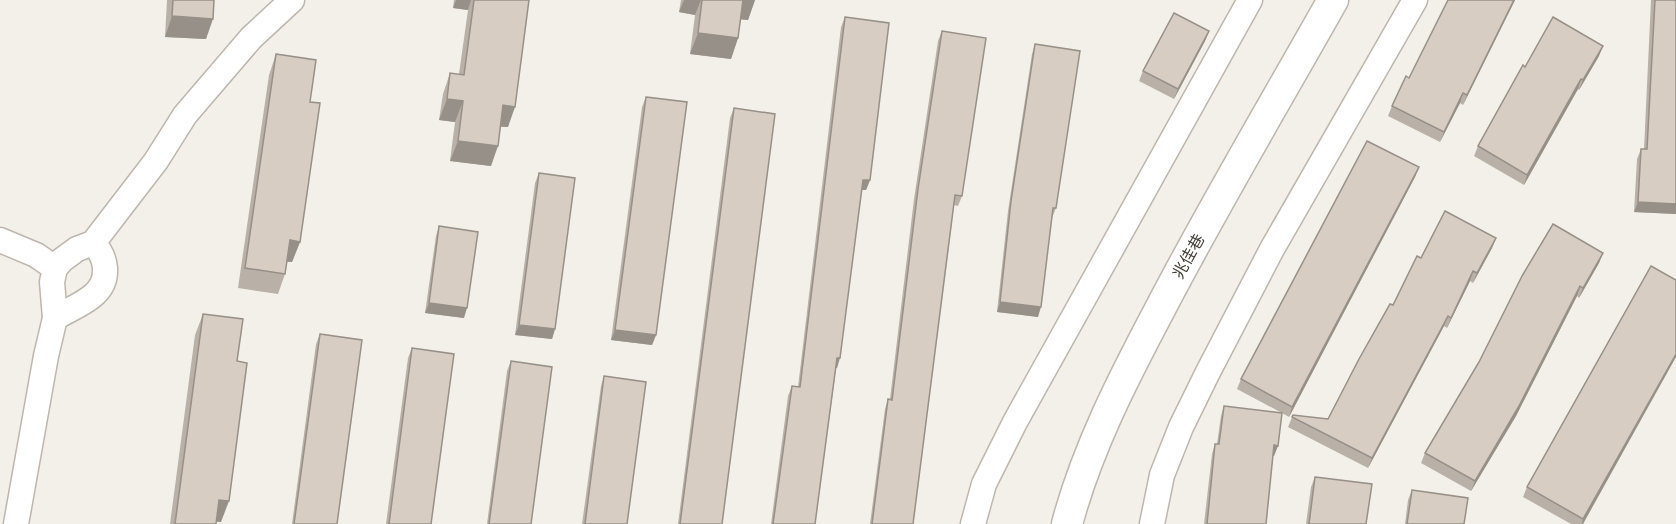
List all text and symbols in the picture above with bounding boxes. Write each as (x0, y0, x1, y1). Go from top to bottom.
street label: 兆佳巷 (1168, 231, 1208, 282)

